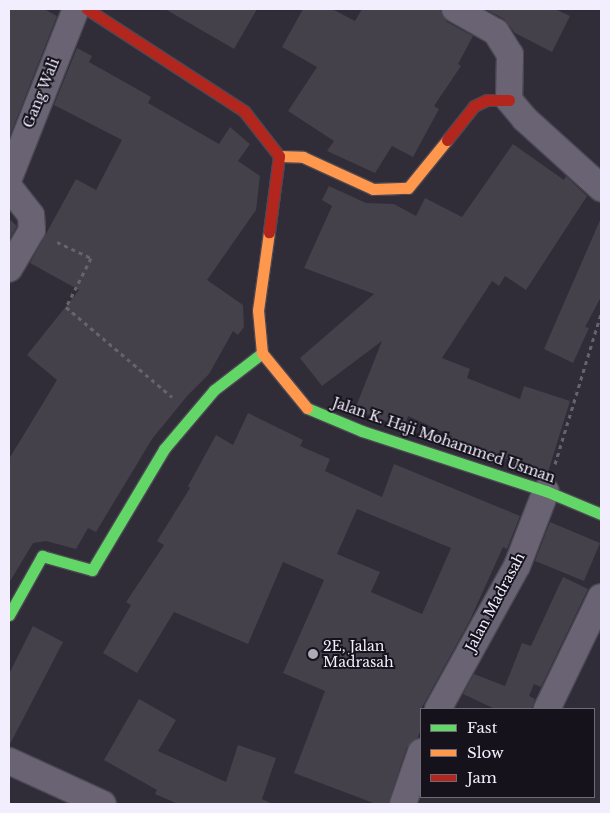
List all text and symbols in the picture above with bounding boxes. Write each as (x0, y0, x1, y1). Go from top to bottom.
street label: Gang Wali (19, 55, 63, 131)
street label: Jalan K. Haji Mohammed Usman (330, 394, 558, 486)
street label: Jalan Madrasah (462, 550, 528, 654)
place label: 2E, Jalan Madrasah (323, 638, 394, 670)
marker: 2E, Jalan Madrasah (307, 648, 319, 660)
legend (420, 708, 595, 798)
text: Fast (467, 718, 497, 737)
text: Slow (467, 743, 504, 762)
text: Jam (467, 768, 497, 787)

